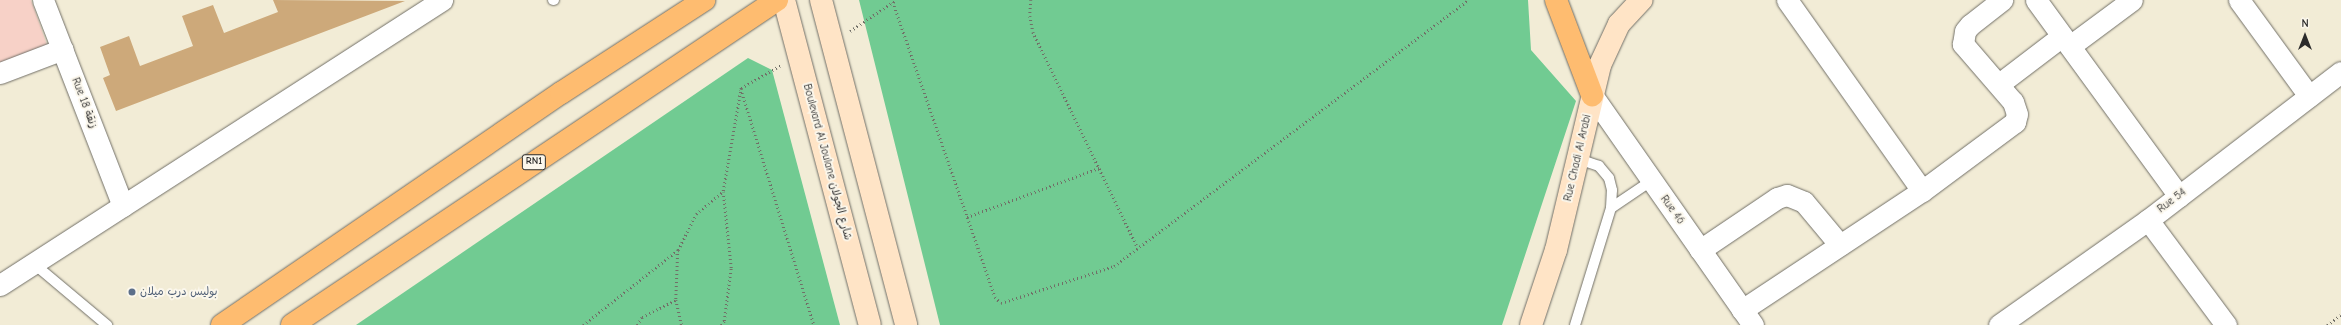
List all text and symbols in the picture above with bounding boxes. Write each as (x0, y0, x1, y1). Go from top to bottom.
north arrow (2285, 16, 2325, 56)
text: N (2301, 17, 2309, 30)
street label: Rue 18 زنقة (68, 76, 100, 130)
street label: Boulevard Al Joulane شارع الجولان (800, 82, 854, 242)
street label: Rue Chadi Al Arabi (1562, 113, 1594, 203)
road number: RN1 (521, 154, 547, 170)
street label: Rue 54 (2155, 186, 2189, 216)
street label: Rue 46 (1657, 193, 1687, 227)
place label: بوليس درب ميلان (140, 285, 217, 299)
marker: بوليس درب ميلان (127, 287, 137, 297)

